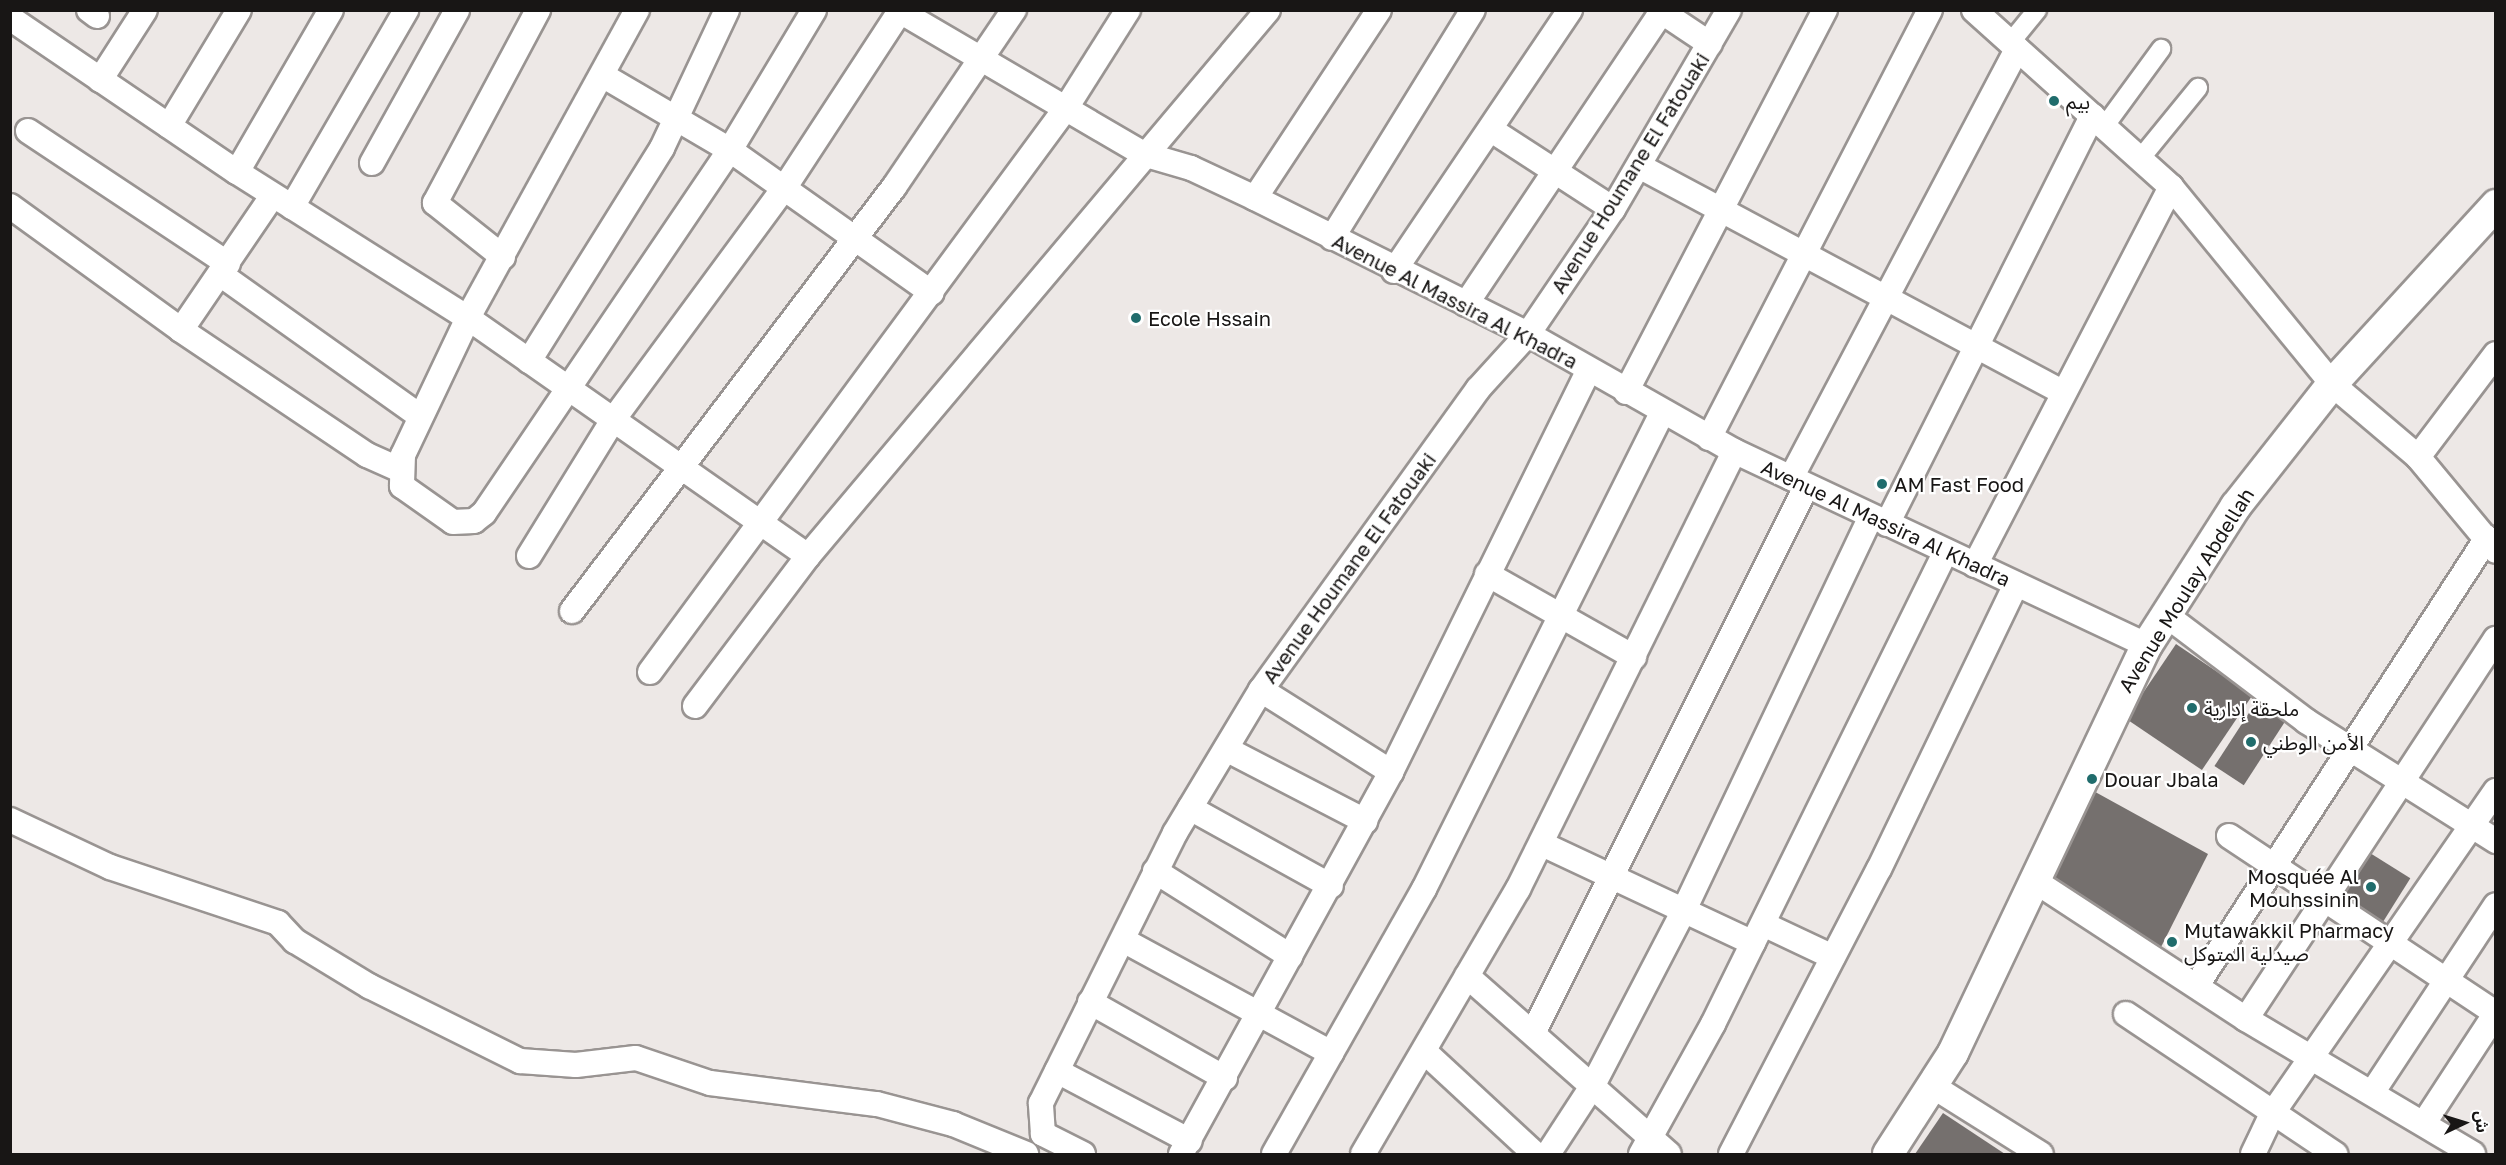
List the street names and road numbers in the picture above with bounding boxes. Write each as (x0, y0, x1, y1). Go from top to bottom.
street label: Avenue Houmane El Fatouaki (1546, 48, 1714, 298)
street label: Avenue Al Massira Al Khadra (1328, 229, 1582, 373)
street label: Avenue Houmane El Fatouaki (1257, 448, 1441, 688)
street label: Avenue Al Massira Al Khadra (1758, 455, 2014, 591)
street label: Avenue Moulay Abdellah (2113, 483, 2259, 697)

